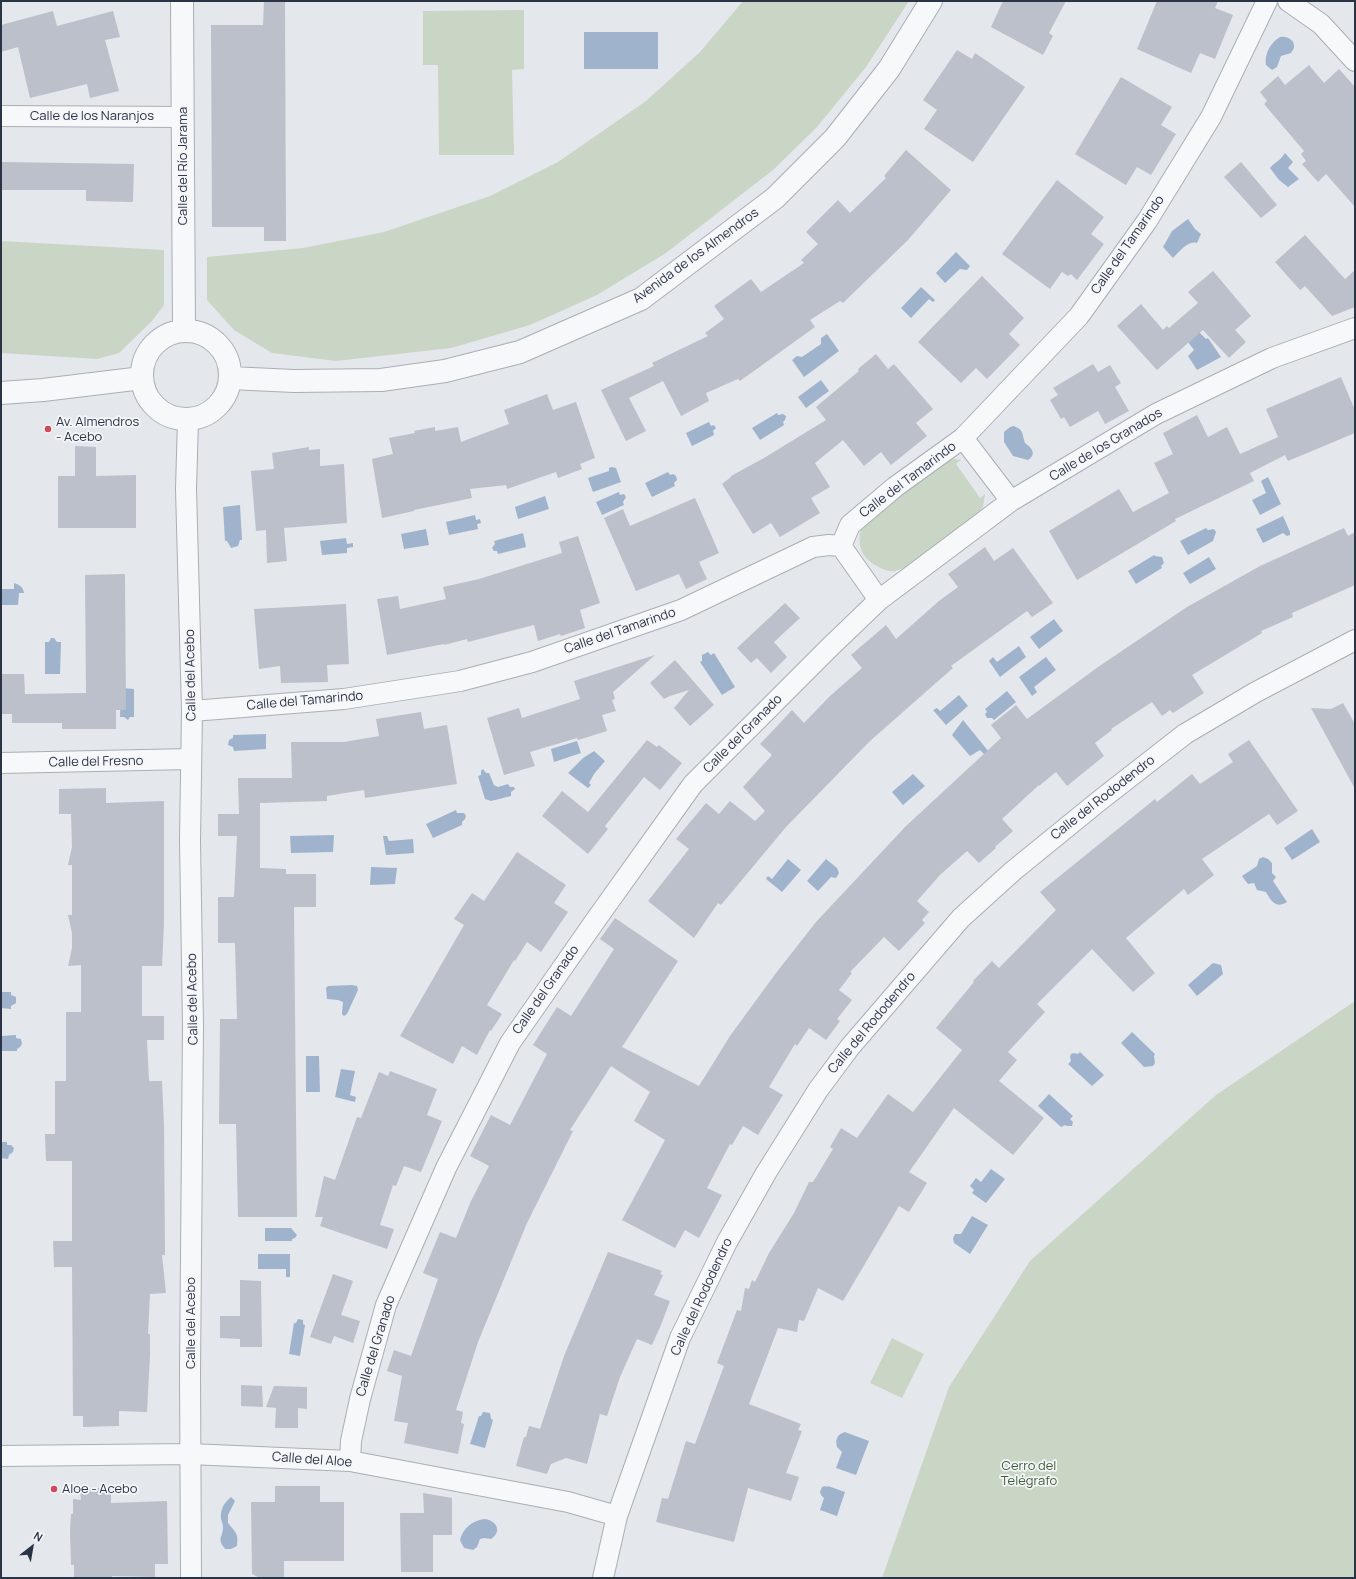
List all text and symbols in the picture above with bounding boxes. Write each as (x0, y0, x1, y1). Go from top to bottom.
street label: Calle del Río Jarama (175, 107, 191, 225)
street label: Calle de los Naranjos (30, 108, 154, 124)
street label: Calle del Tamarindo (1088, 193, 1168, 297)
street label: Avenida de los Almendros (630, 205, 762, 307)
street label: Calle de los Granados (1047, 405, 1165, 485)
place label: Av. Almendros - Acebo (56, 414, 139, 445)
marker: Av. Almendros - Acebo (43, 424, 53, 434)
street label: Calle del Tamarindo (857, 439, 959, 521)
street label: Calle del Tamarindo (562, 605, 678, 657)
street label: Calle del Acebo (182, 629, 200, 721)
street label: Calle del Tamarindo (246, 688, 364, 714)
street label: Calle del Granado (700, 691, 786, 777)
street label: Calle del Fresno (49, 753, 143, 771)
street label: Calle del Rododendro (1048, 753, 1158, 843)
street label: Calle del Granado (510, 943, 582, 1037)
street label: Calle del Acebo (184, 953, 202, 1045)
street label: Calle del Rododendro (825, 969, 919, 1077)
street label: Calle del Rododendro (668, 1236, 736, 1358)
street label: Calle del Acebo (183, 1277, 199, 1369)
street label: Calle del Granado (353, 1294, 399, 1398)
street label: Calle del Aloe (271, 1449, 353, 1471)
park label: Cerro del Telégrafo (1001, 1458, 1057, 1489)
place label: Aloe - Acebo (62, 1481, 137, 1497)
marker: Aloe - Acebo (49, 1484, 59, 1494)
north arrow (12, 1527, 52, 1567)
text: N (31, 1528, 46, 1545)

